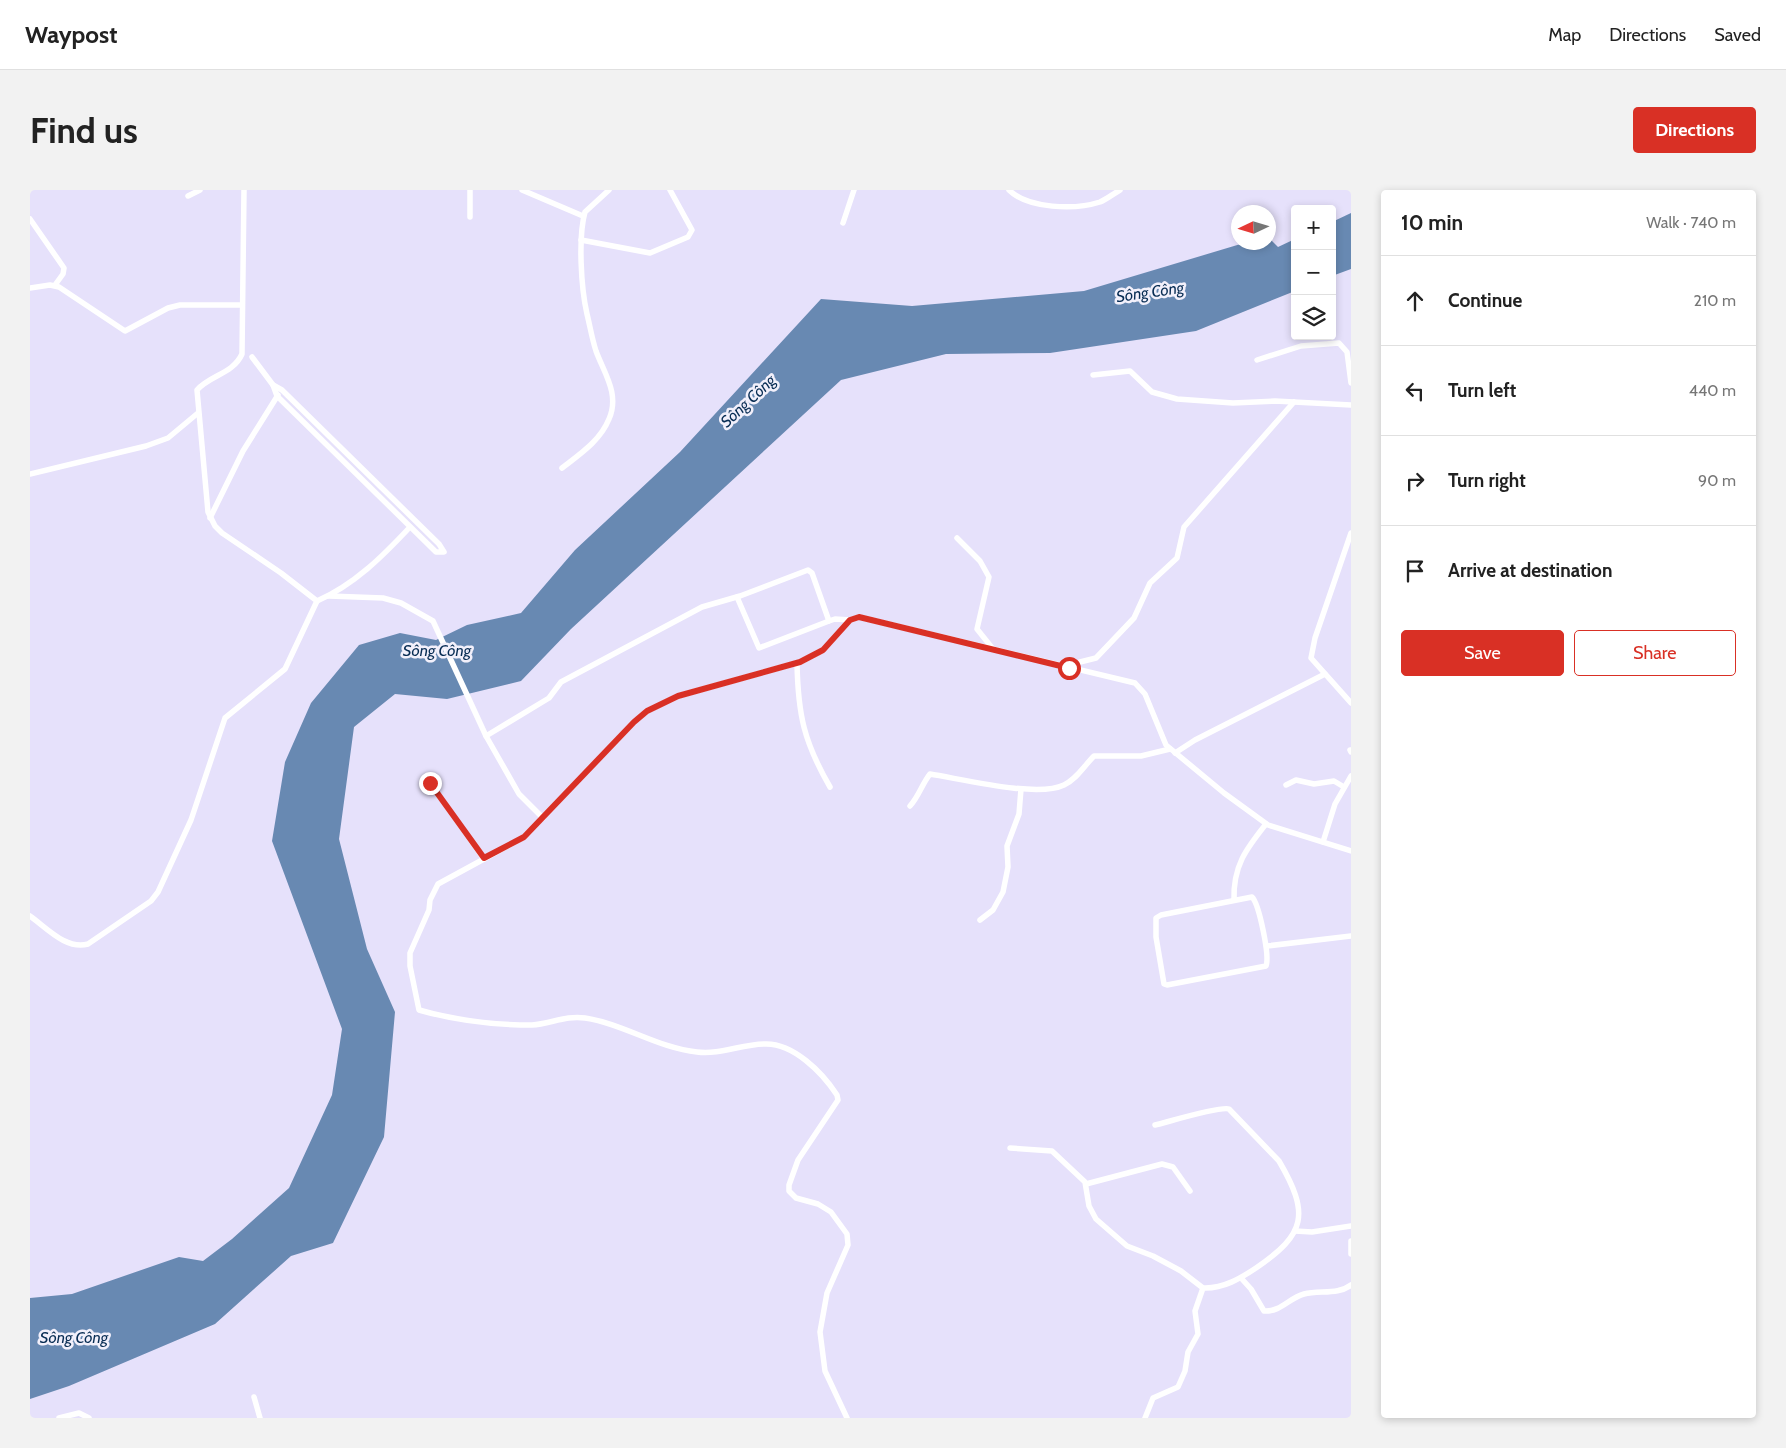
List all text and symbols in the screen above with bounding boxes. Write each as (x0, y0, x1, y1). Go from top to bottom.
text: Waypost (25, 20, 117, 49)
text: Map (1548, 24, 1581, 46)
text: Directions (1609, 24, 1686, 46)
text: Saved (1714, 24, 1761, 46)
button: Directions (1633, 107, 1756, 153)
text: Find us (30, 109, 138, 152)
north arrow (1231, 205, 1276, 250)
map controls (1291, 205, 1336, 340)
button: + (1291, 205, 1336, 250)
text: 10 min (1401, 210, 1463, 235)
text: Walk · 740 m (1646, 213, 1736, 232)
button: − (1291, 250, 1336, 295)
water label: Sông Công (1115, 278, 1186, 306)
icon: ahead (1401, 287, 1429, 315)
text: Continue (1448, 289, 1522, 312)
text: 210 m (1694, 291, 1736, 310)
button: layers (1291, 295, 1336, 340)
water label: Sông Công (717, 370, 780, 431)
icon: left (1401, 377, 1429, 405)
text: Turn left (1448, 379, 1516, 402)
text: 440 m (1689, 381, 1736, 400)
icon: right (1401, 467, 1429, 495)
text: Turn right (1448, 469, 1526, 492)
text: 90 m (1698, 471, 1736, 490)
icon: arrive (1401, 557, 1429, 585)
text: Arrive at destination (1448, 559, 1612, 582)
button: Save (1401, 630, 1564, 676)
button: Share (1574, 630, 1736, 676)
water label: Sông Công (403, 641, 472, 660)
route start (1058, 657, 1081, 680)
route end (419, 772, 442, 795)
water label: Sông Công (40, 1328, 109, 1347)

